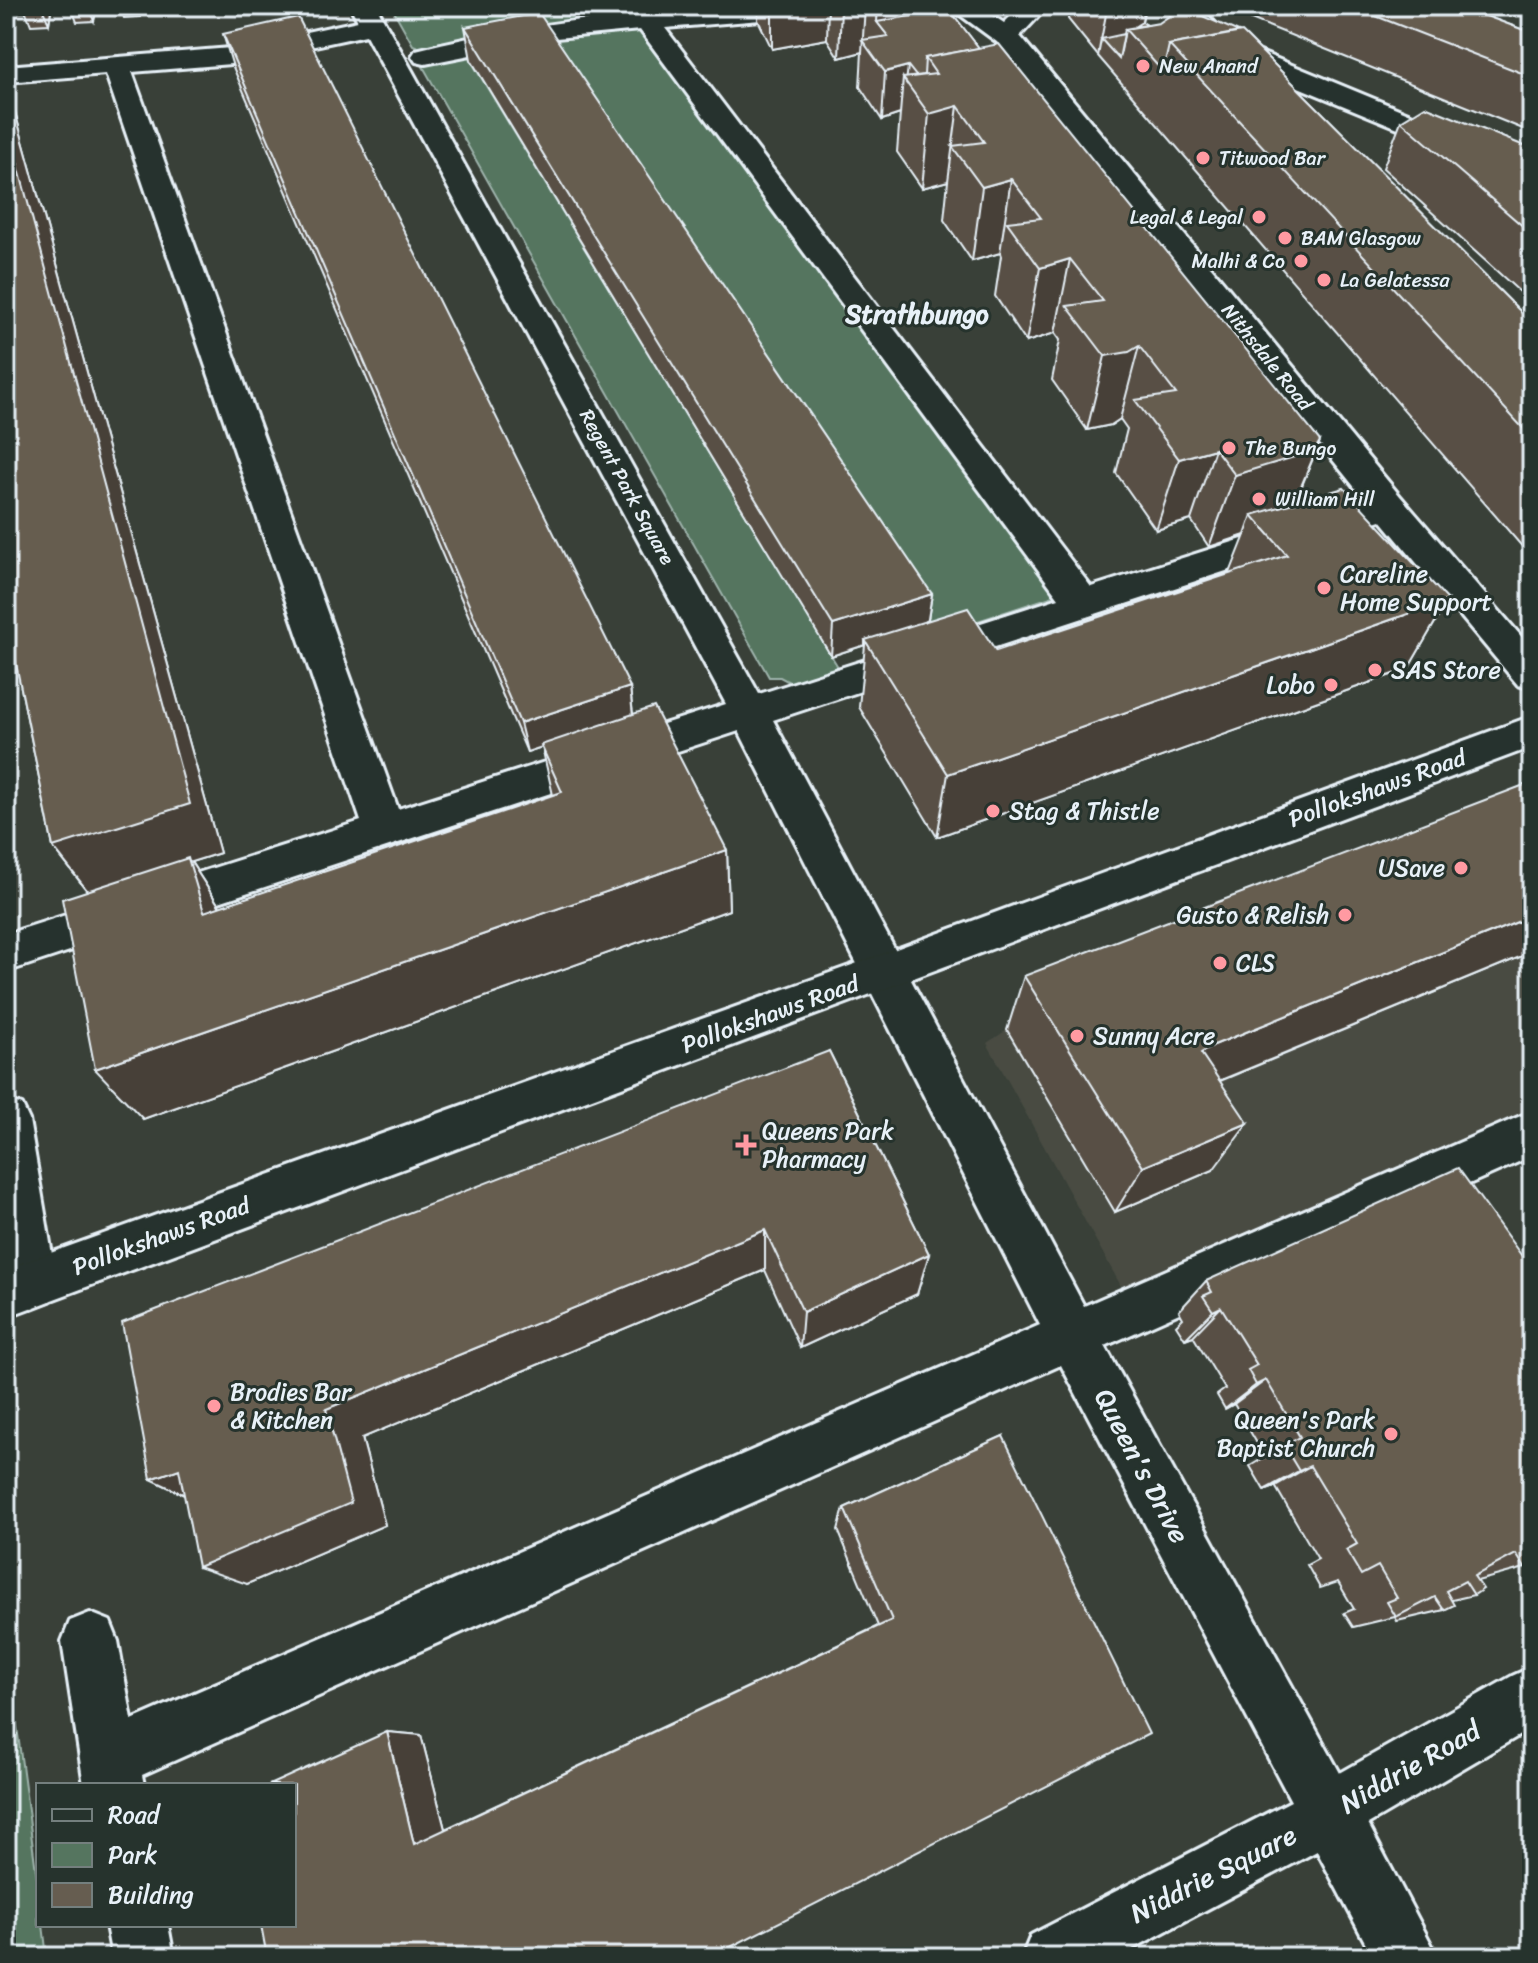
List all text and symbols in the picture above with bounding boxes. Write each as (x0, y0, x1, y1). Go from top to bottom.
place label: New Anand (1159, 49, 1259, 84)
marker: New Anand (1134, 57, 1152, 75)
place label: Titwood Bar (1219, 141, 1327, 176)
marker: Titwood Bar (1194, 149, 1212, 167)
place label: Legal & Legal (1130, 200, 1244, 235)
marker: Legal & Legal (1250, 208, 1268, 226)
place label: BAM Glasgow (1301, 221, 1421, 256)
marker: BAM Glasgow (1276, 229, 1294, 247)
place label: Malhi & Co (1191, 244, 1285, 279)
marker: Malhi & Co (1292, 252, 1310, 270)
place label: La Gelatessa (1340, 263, 1450, 298)
marker: La Gelatessa (1315, 271, 1333, 289)
district label: Strathbungo (844, 291, 989, 337)
street label: Nithsdale Road (1212, 295, 1323, 420)
street label: Regent Park Square (570, 402, 685, 572)
place label: The Bungo (1245, 431, 1336, 466)
marker: The Bungo (1220, 439, 1238, 457)
place label: William Hill (1275, 482, 1376, 517)
marker: William Hill (1250, 490, 1268, 508)
place label: Careline Home Support (1340, 553, 1492, 623)
marker: Careline Home Support (1315, 579, 1333, 597)
place label: SAS Store (1391, 649, 1501, 691)
marker: SAS Store (1366, 661, 1384, 679)
place label: Lobo (1266, 664, 1315, 706)
marker: Lobo (1322, 676, 1340, 694)
street label: Pollokshaws Road (1282, 736, 1473, 840)
place label: Stag & Thistle (1009, 790, 1160, 832)
marker: Stag & Thistle (984, 802, 1002, 820)
place label: USave (1378, 847, 1445, 889)
marker: USave (1452, 859, 1470, 877)
place label: Gusto & Relish (1177, 894, 1329, 936)
marker: Gusto & Relish (1336, 906, 1354, 924)
place label: CLS (1236, 942, 1275, 984)
marker: CLS (1211, 954, 1229, 972)
street label: Pollokshaws Road (675, 962, 866, 1066)
place label: Sunny Acre (1093, 1015, 1215, 1057)
marker: Sunny Acre (1068, 1027, 1086, 1045)
place label: Queens Park Pharmacy (762, 1110, 894, 1180)
marker: Queens Park Pharmacy (737, 1136, 755, 1154)
street label: Pollokshaws Road (66, 1184, 257, 1288)
place label: Brodies Bar & Kitchen (230, 1371, 353, 1441)
street label: Queen's Drive (1080, 1379, 1204, 1553)
marker: Brodies Bar & Kitchen (205, 1397, 223, 1415)
place label: Queen's Park Baptist Church (1217, 1399, 1375, 1469)
marker: Queen's Park Baptist Church (1382, 1425, 1400, 1443)
street label: Niddrie Road (1330, 1705, 1492, 1827)
legend (36, 1783, 296, 1927)
text: Road (108, 1794, 162, 1836)
street label: Niddrie Square (1121, 1811, 1305, 1937)
text: Park (108, 1834, 157, 1876)
text: Building (108, 1874, 194, 1916)

